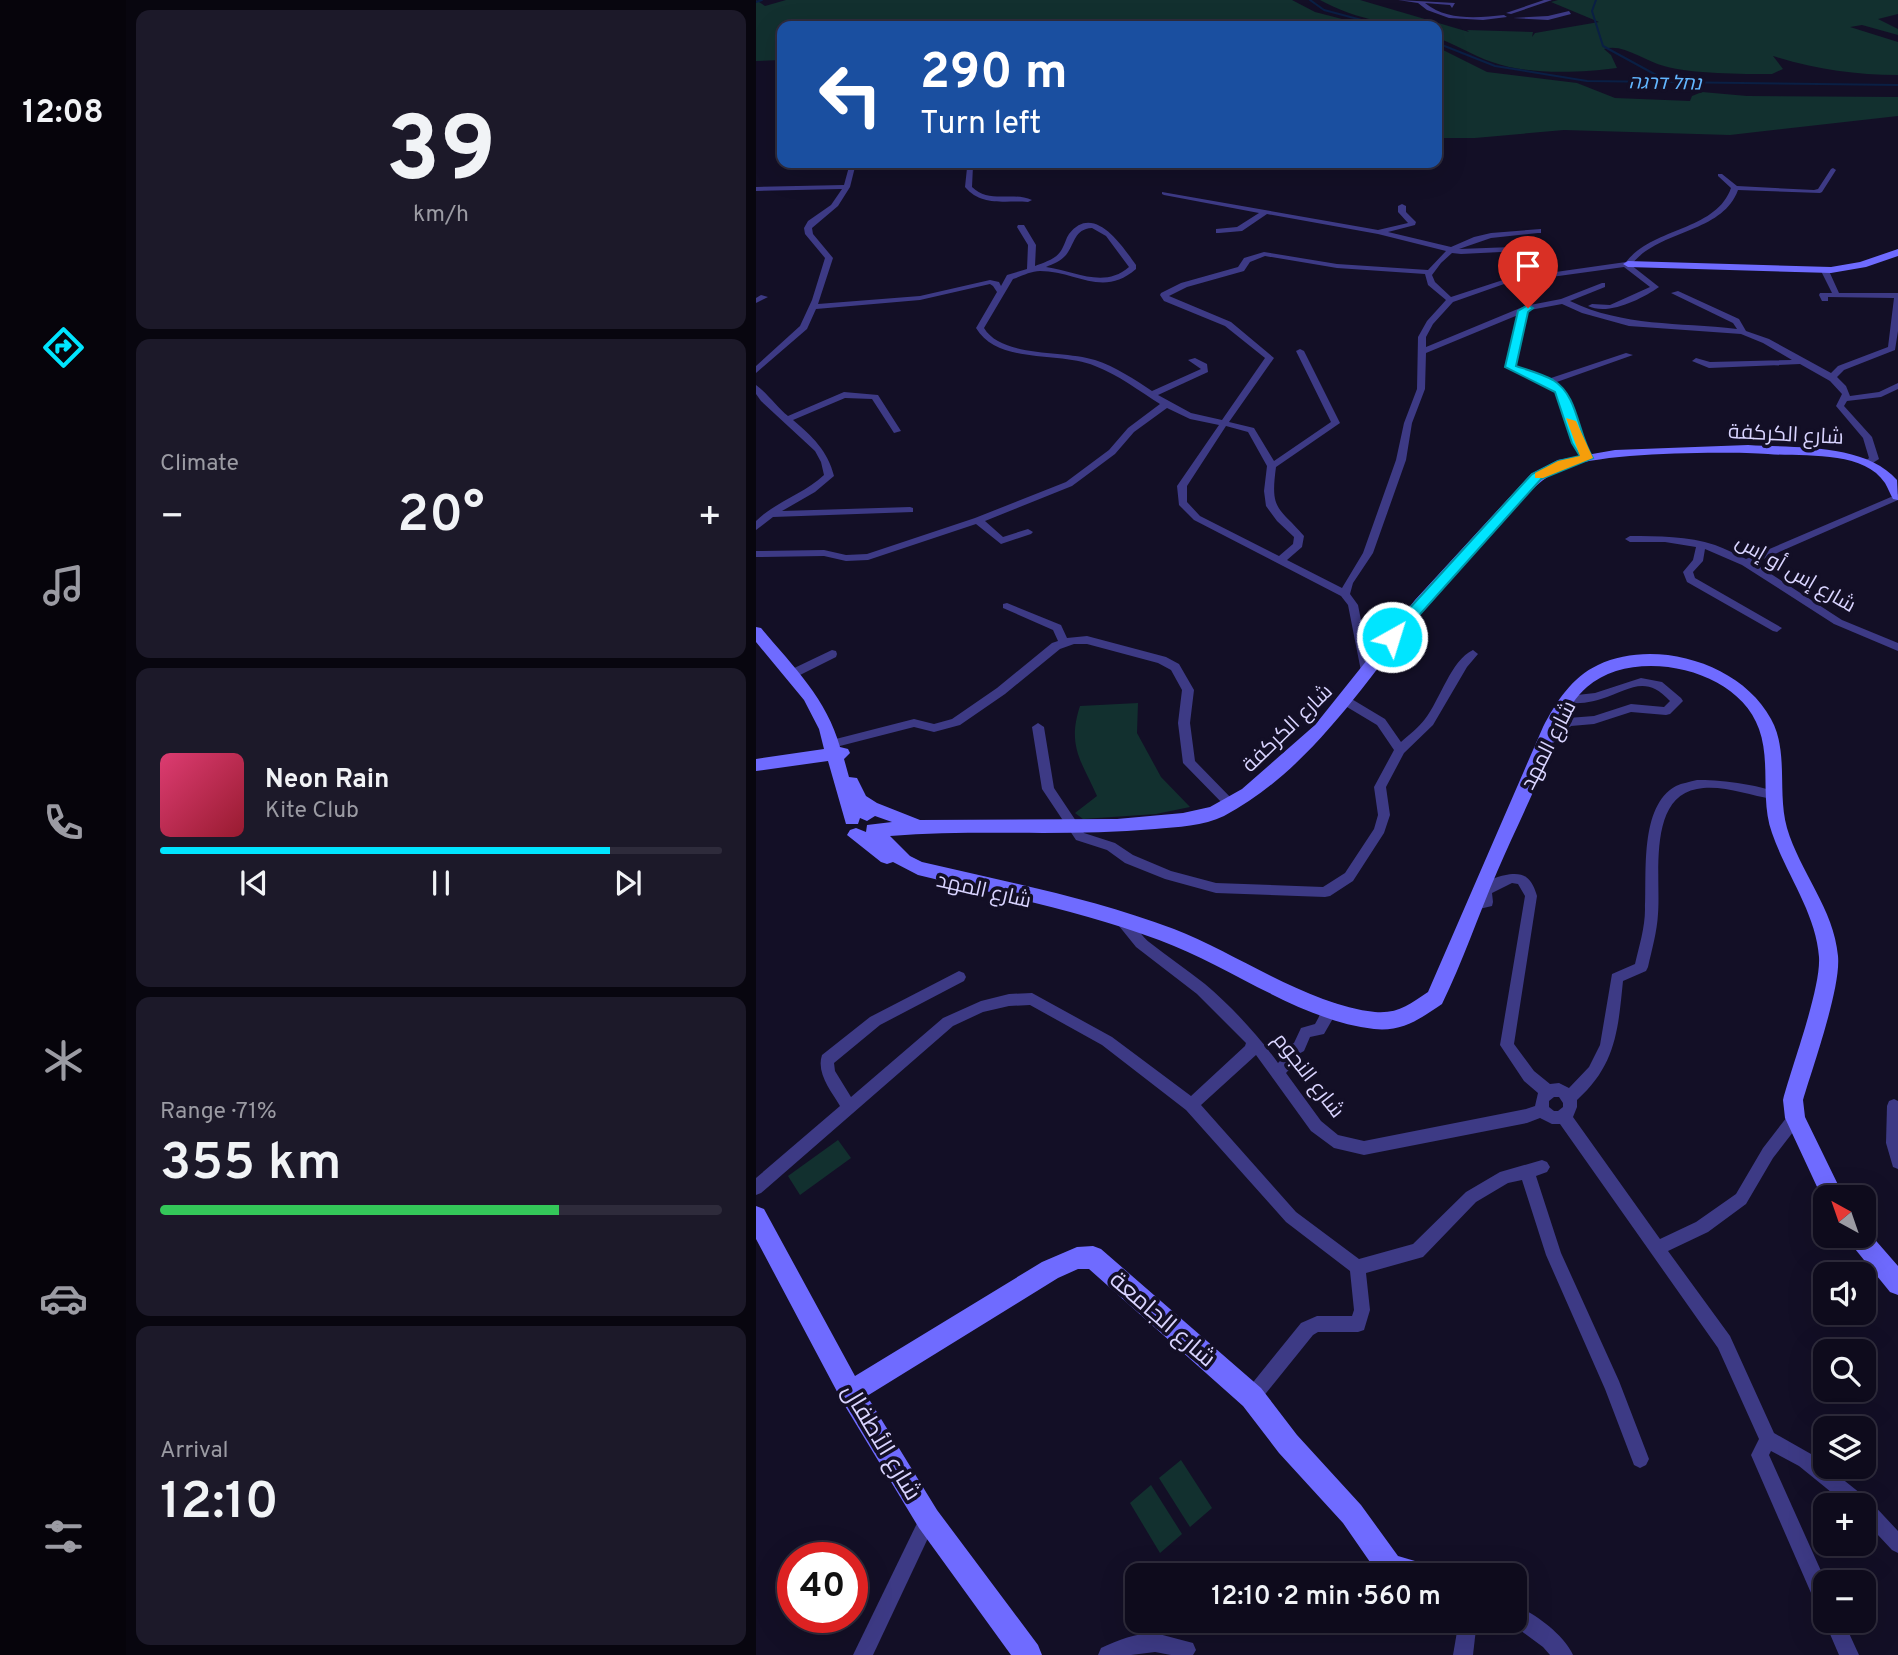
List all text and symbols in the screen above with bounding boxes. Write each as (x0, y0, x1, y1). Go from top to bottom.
text: 290 m (920, 44, 1068, 106)
icon: left (805, 49, 896, 140)
water label: נחל דרגה (1628, 71, 1703, 97)
text: 12:08 (22, 94, 104, 134)
text: 39 (386, 98, 496, 213)
text: Turn left (920, 105, 1041, 145)
text: km/h (413, 201, 469, 230)
pin (1498, 236, 1558, 308)
icon: arrive (1509, 247, 1547, 285)
icon: directions (39, 323, 88, 372)
street label: شارع الكركفة (1727, 419, 1844, 452)
text: Climate (160, 450, 239, 479)
text: 20° (397, 484, 485, 550)
text: − (160, 494, 185, 543)
text: + (697, 494, 722, 543)
street label: شارع إس أو إس (1730, 528, 1861, 620)
icon: music (39, 561, 88, 610)
position arrow (1355, 600, 1429, 674)
street label: شارع الكركفة (1237, 679, 1339, 779)
street label: شارع المهد (1515, 697, 1583, 795)
text: Neon Rain (265, 764, 390, 797)
text: Kite Club (265, 797, 359, 826)
icon: phone (39, 798, 88, 847)
icon: previous (235, 864, 273, 902)
icon: pause (422, 864, 460, 902)
icon: next (609, 864, 647, 902)
street label: شارع المهد (934, 867, 1034, 915)
street label: شارع النجوم (1266, 1028, 1350, 1124)
icon: climate (39, 1036, 88, 1085)
text: Range · 71% (160, 1098, 277, 1127)
text: 355 km (160, 1132, 342, 1198)
north arrow (1813, 1185, 1876, 1248)
map controls (1813, 1185, 1876, 1633)
button: sound (1813, 1262, 1876, 1325)
street label: شارع الجامعة (1102, 1266, 1221, 1375)
icon: car (39, 1274, 88, 1323)
button: search (1813, 1339, 1876, 1402)
street label: شارع الأطفال (834, 1379, 927, 1507)
button: layers (1813, 1416, 1876, 1479)
text: Arrival (160, 1437, 229, 1466)
text: 12:10 (160, 1471, 279, 1537)
button: + (1813, 1493, 1876, 1556)
icon: filters (39, 1512, 88, 1561)
speed limit sign: 40 (777, 1542, 868, 1633)
button: − (1813, 1570, 1876, 1633)
text: 12:10 · 2 min · 560 m (1211, 1581, 1441, 1614)

